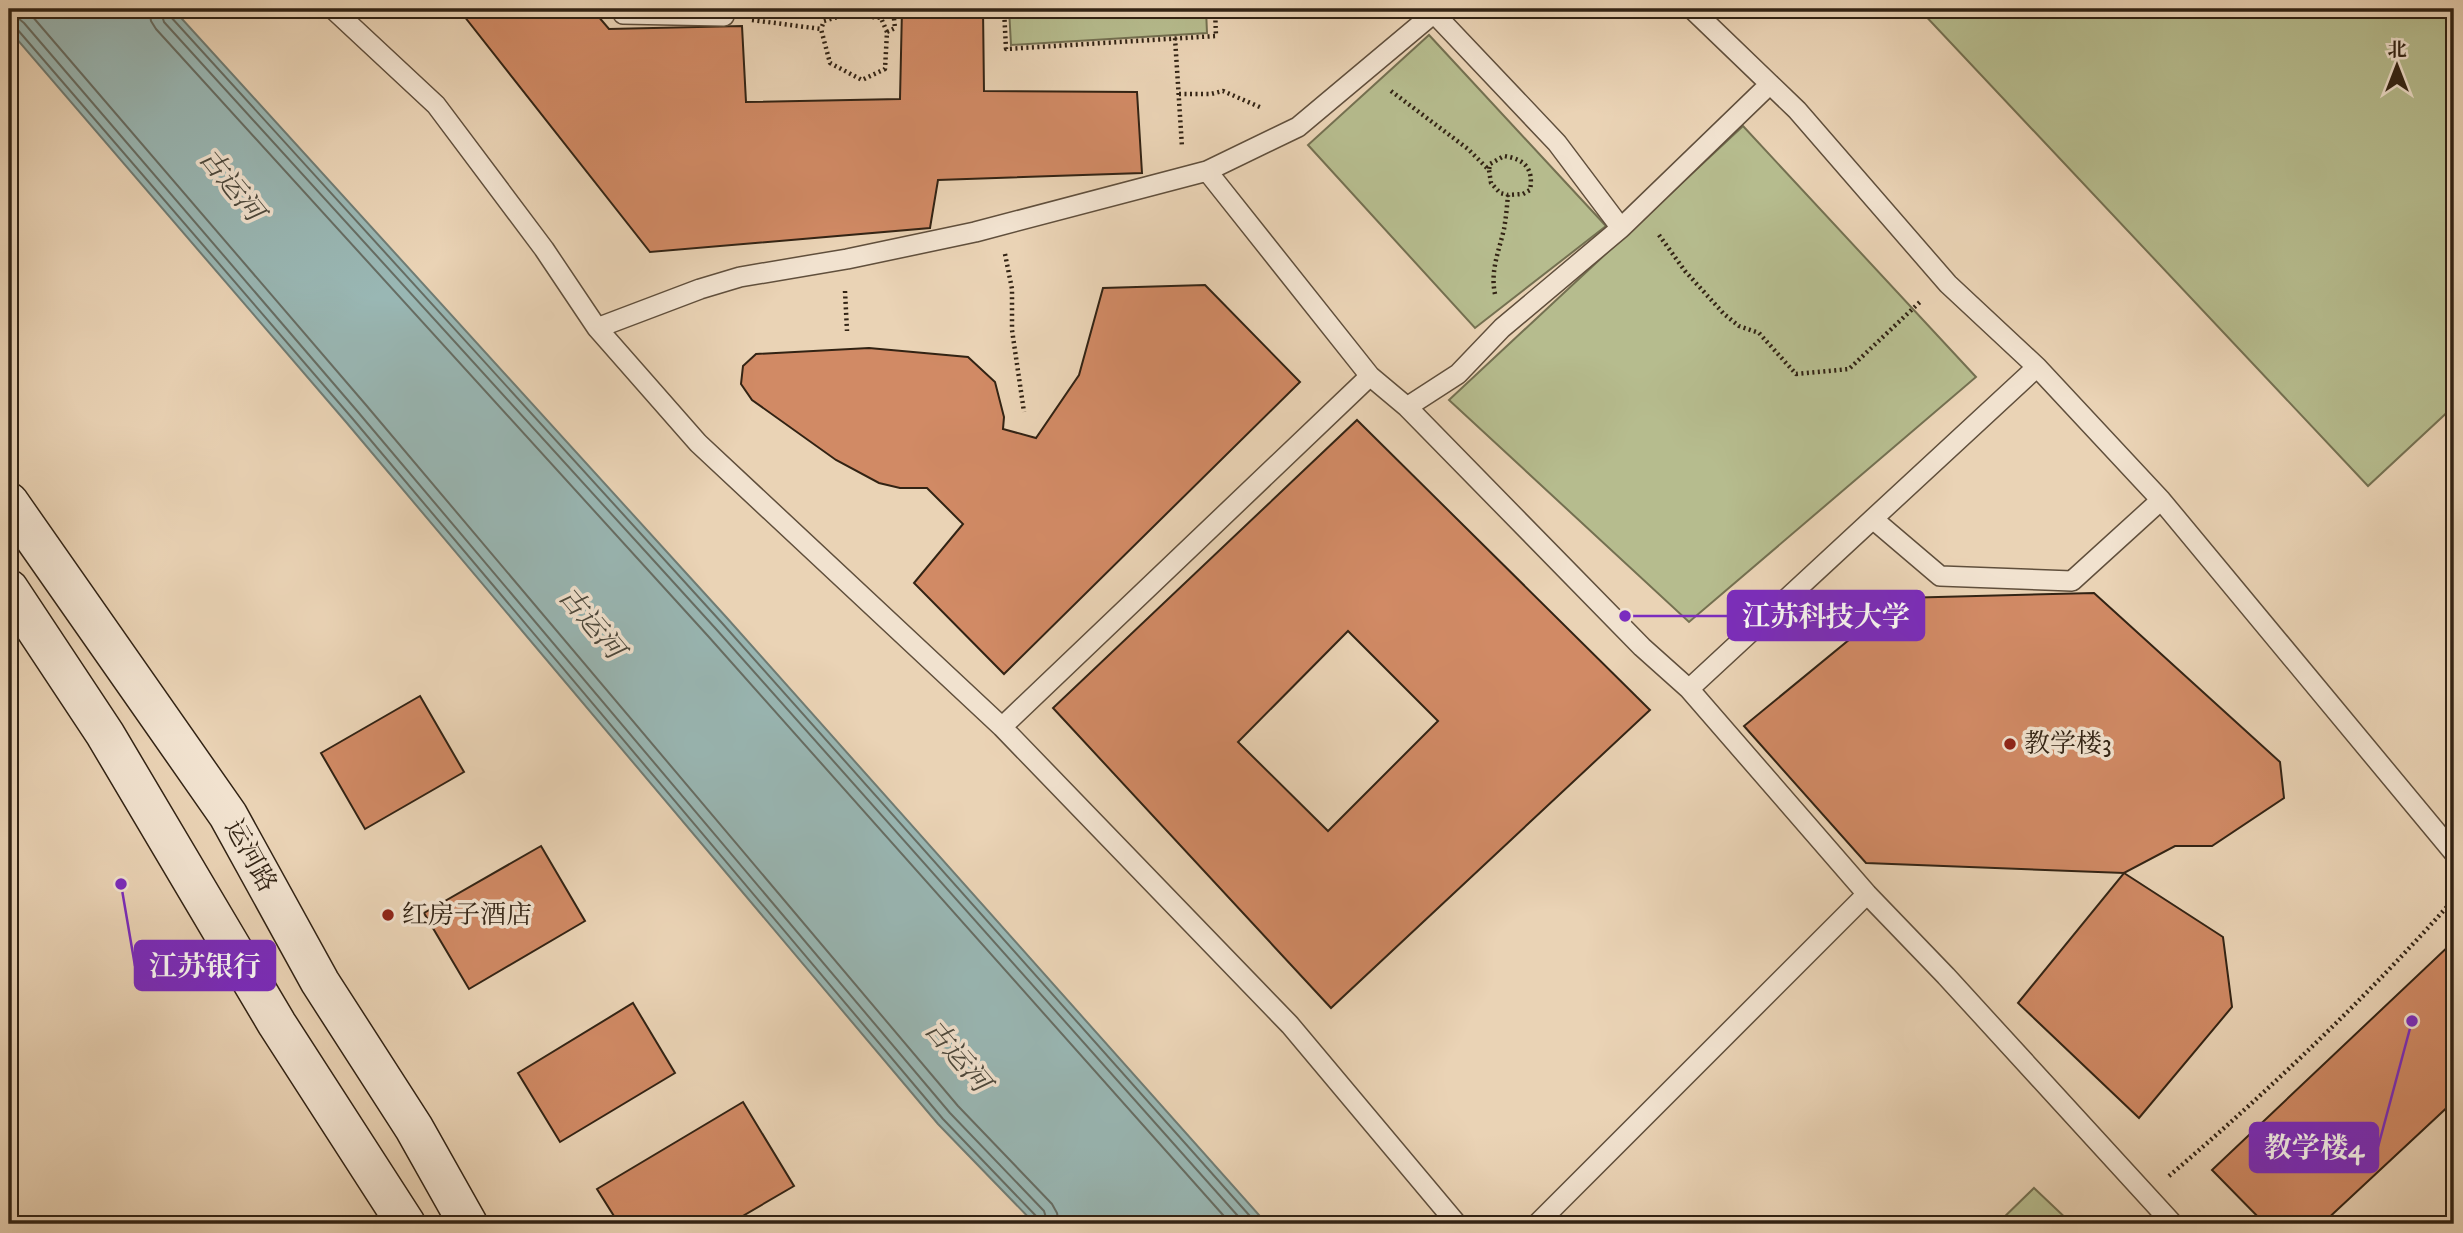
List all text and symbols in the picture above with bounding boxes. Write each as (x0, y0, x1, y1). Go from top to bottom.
north arrow (2362, 32, 2432, 102)
text: 北 (2387, 39, 2407, 62)
water label: 古运河 (191, 141, 274, 233)
water label: 古运河 (551, 580, 635, 670)
callout: 江苏科技大学 (1728, 591, 1924, 640)
text: 江苏科技大学 (1742, 600, 1910, 635)
place label: 教学楼3 (2024, 728, 2112, 761)
marker: 教学楼3 (2002, 736, 2018, 752)
street label: 运河路 (217, 814, 283, 898)
place label: 红房子酒店 (402, 899, 532, 932)
marker: 红房子酒店 (380, 907, 396, 923)
callout: 江苏银行 (135, 941, 275, 990)
text: 江苏银行 (149, 950, 261, 985)
water label: 古运河 (917, 1013, 1001, 1103)
callout: 教学楼4 (2250, 1123, 2378, 1172)
text: 教学楼4 (2264, 1131, 2366, 1166)

